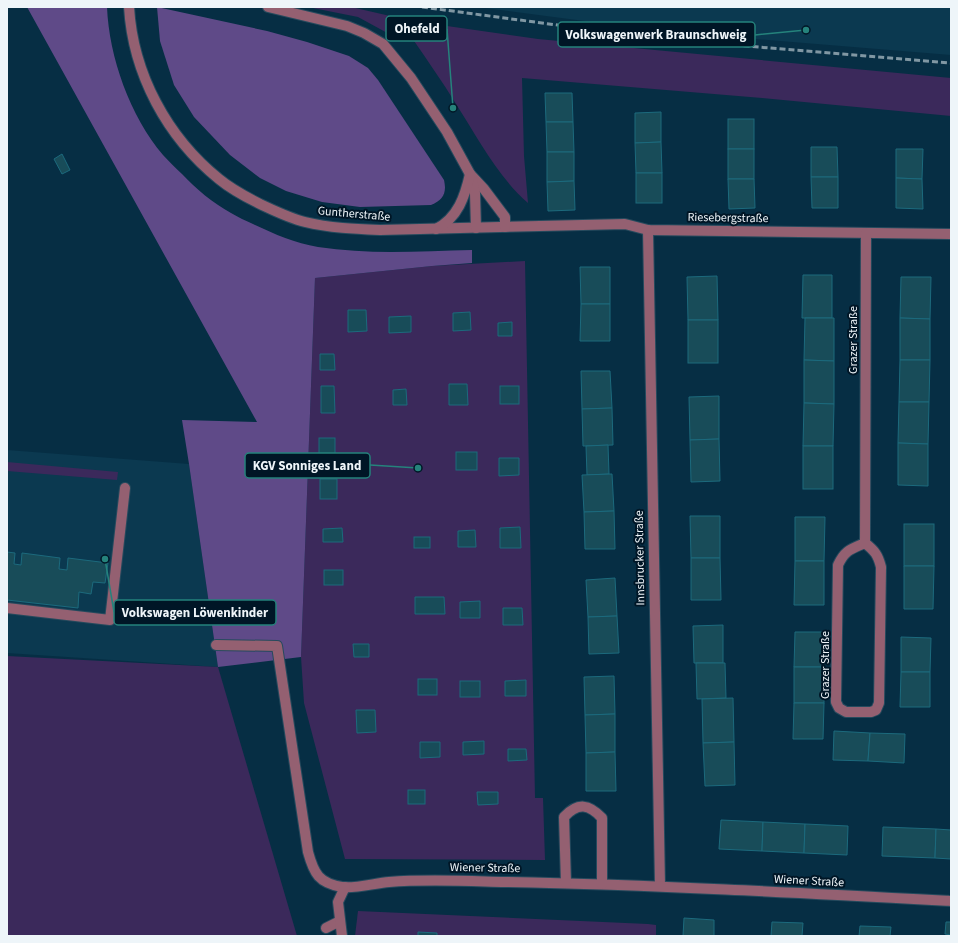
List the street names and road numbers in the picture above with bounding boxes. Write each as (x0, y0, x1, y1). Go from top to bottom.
street label: Guntherstraße (317, 202, 391, 226)
street label: Riesebergstraße (687, 209, 769, 227)
street label: Grazer Straße (845, 306, 862, 374)
street label: Innsbrucker Straße (631, 510, 649, 606)
street label: Grazer Straße (817, 631, 834, 699)
street label: Wiener Straße (450, 859, 520, 877)
street label: Wiener Straße (773, 871, 845, 891)

